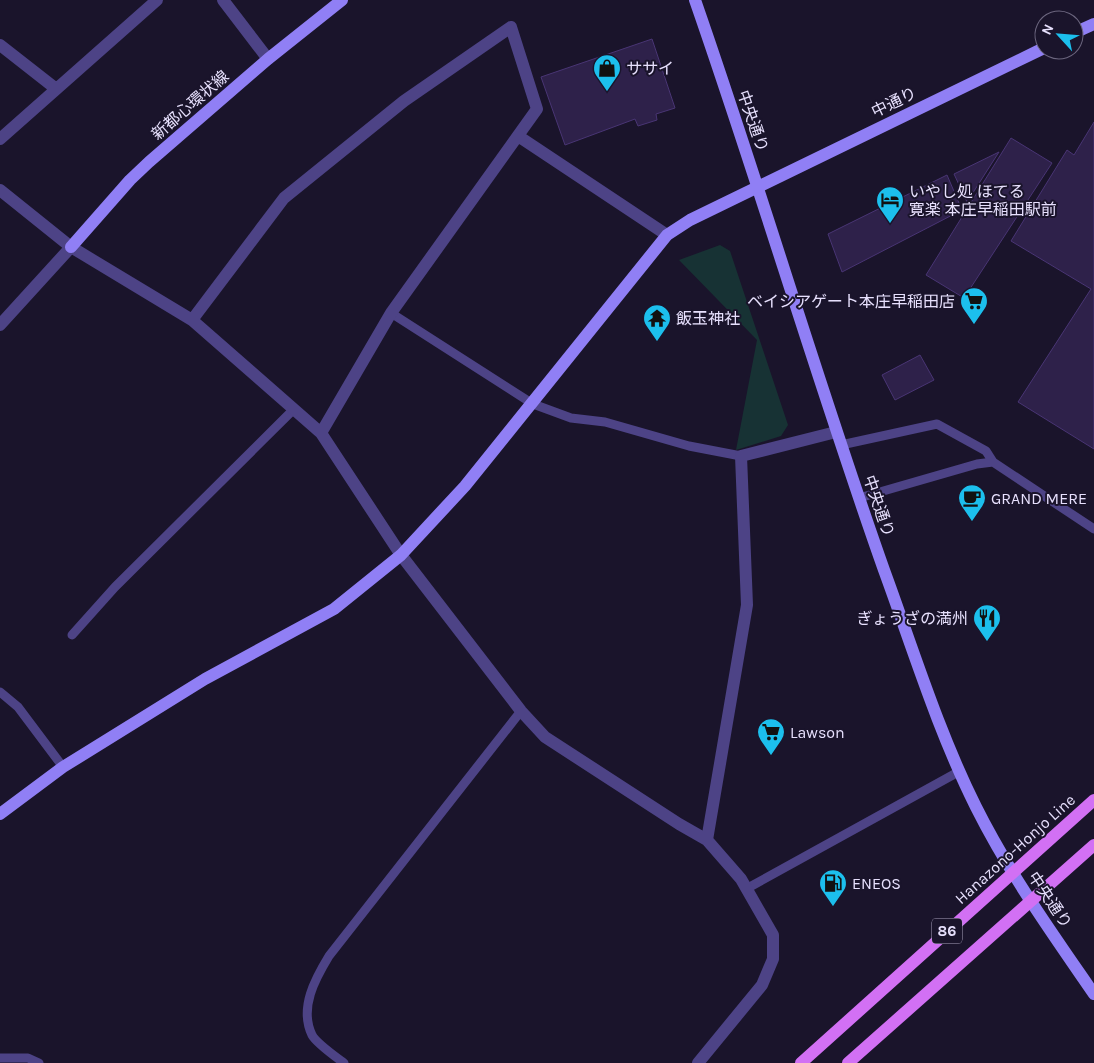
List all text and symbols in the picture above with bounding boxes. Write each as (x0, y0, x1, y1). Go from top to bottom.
north arrow (1034, 10, 1084, 60)
text: N (1038, 21, 1058, 38)
shop icon: ササイ (592, 53, 622, 92)
place label: ササイ (626, 59, 674, 78)
street label: 新都心環状線 (148, 66, 232, 144)
street label: 中通り (868, 83, 920, 121)
street label: 中央通り (734, 88, 772, 154)
place label: いやし処 ほてる 寛楽 本庄早稲田駅前 (909, 182, 1057, 219)
hotel icon: いやし処 ほてる 寛楽 本庄早稲田駅前 (875, 185, 905, 224)
supermarket icon: ベイシアゲート本庄早稲田店 (959, 286, 989, 325)
place label: ベイシアゲート本庄早稲田店 (747, 292, 955, 311)
temple icon: 飯玉神社 (642, 303, 672, 342)
place label: 飯玉神社 (676, 309, 740, 328)
street label: 中央通り (860, 473, 898, 539)
cafe icon: GRAND MERE (957, 483, 987, 522)
place label: GRAND MERE (991, 489, 1087, 508)
restaurant icon: ぎょうざの満州 (972, 603, 1002, 642)
place label: ぎょうざの満州 (857, 609, 968, 628)
supermarket icon: Lawson (756, 717, 786, 756)
place label: Lawson (790, 723, 845, 742)
street label: Hanazono-Honjo Line (951, 790, 1079, 908)
fuel station icon: ENEOS (818, 868, 848, 907)
street label: 中央通り (1024, 868, 1076, 932)
place label: ENEOS (852, 874, 901, 893)
road number: 86 (932, 918, 962, 944)

